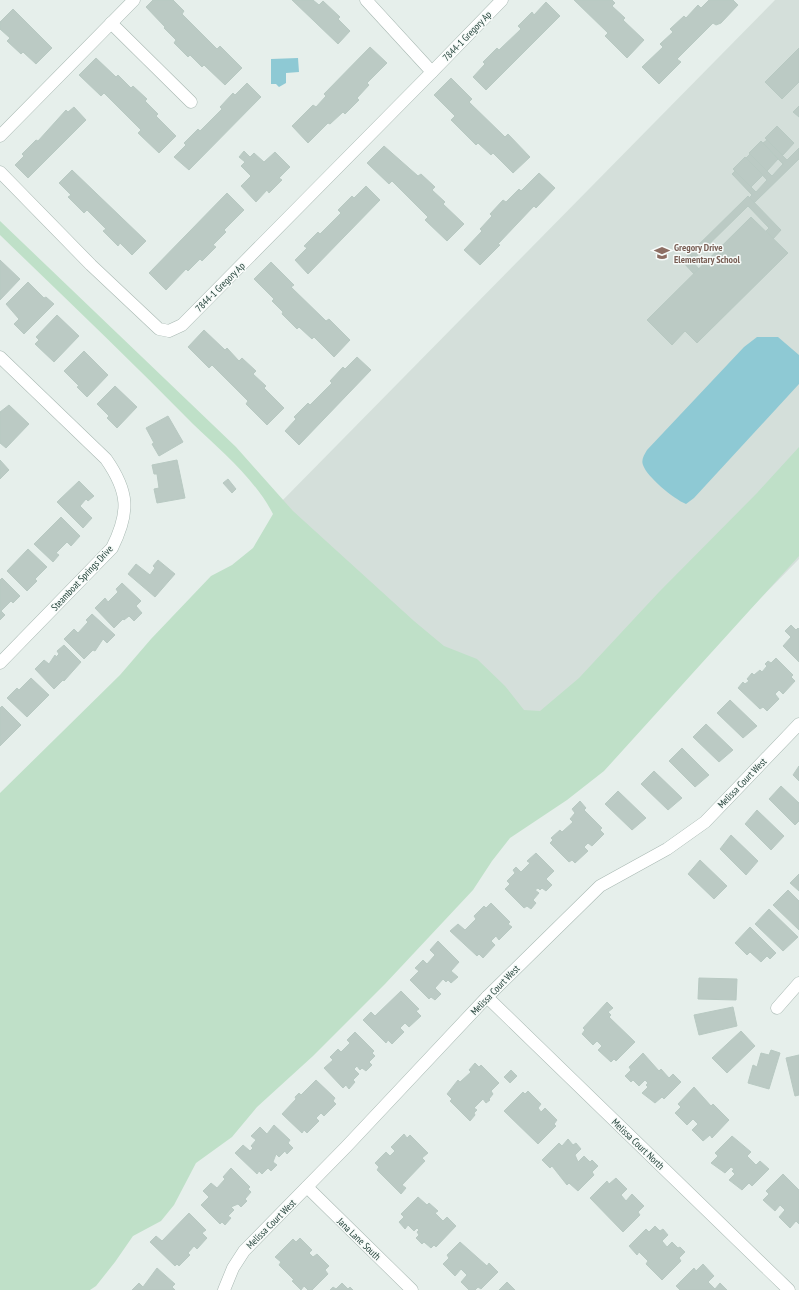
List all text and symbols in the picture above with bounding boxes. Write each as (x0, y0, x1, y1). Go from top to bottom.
street label: 7844-1 Gregory Ap (440, 8, 494, 64)
place label: Gregory Drive Elementary School (674, 241, 740, 266)
school or university icon: Gregory Drive Elementary School (653, 244, 671, 262)
street label: 7844-1 Gregory Ap (192, 259, 248, 315)
street label: Steamboat Springs Drive (48, 542, 116, 614)
street label: Melissa Court West (715, 755, 769, 811)
street label: Melissa Court West (468, 962, 522, 1018)
street label: Melissa Court North (609, 1116, 667, 1172)
street label: Melissa Court West (243, 1196, 299, 1252)
street label: Jana Lane South (334, 1214, 384, 1263)

